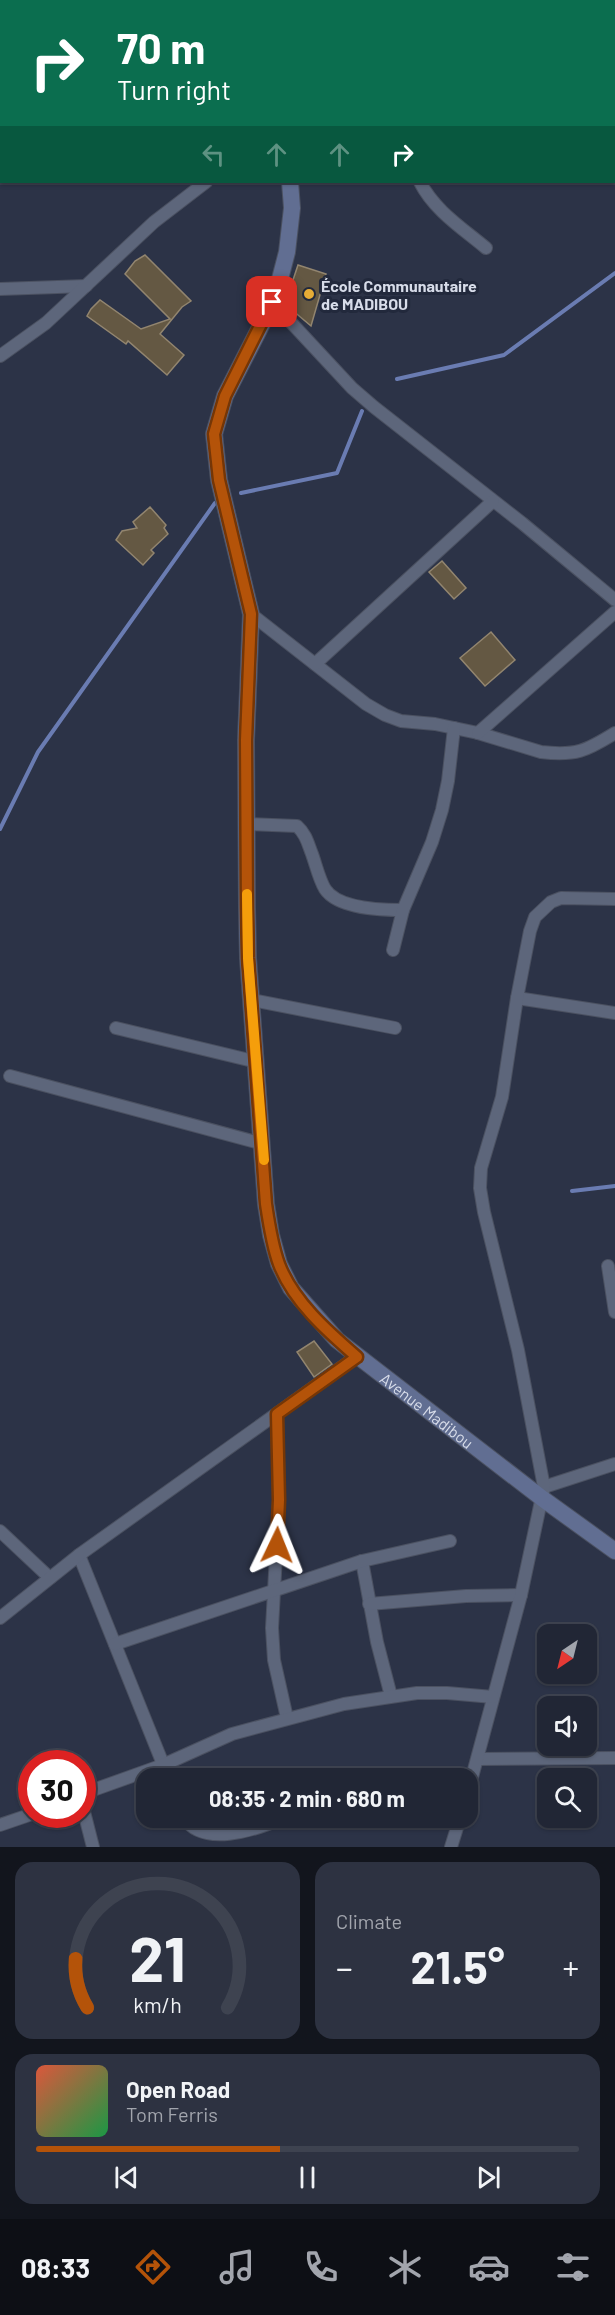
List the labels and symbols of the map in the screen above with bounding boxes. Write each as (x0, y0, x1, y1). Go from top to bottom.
pin (246, 276, 297, 327)
place label: École Communautaire de MADIBOU (321, 276, 477, 313)
marker: École Communautaire de MADIBOU (302, 287, 316, 301)
street label: Avenue Madibou (377, 1368, 478, 1452)
position arrow (245, 1513, 309, 1577)
north arrow (537, 1624, 597, 1684)
speed limit sign: 30 (18, 1750, 96, 1828)

